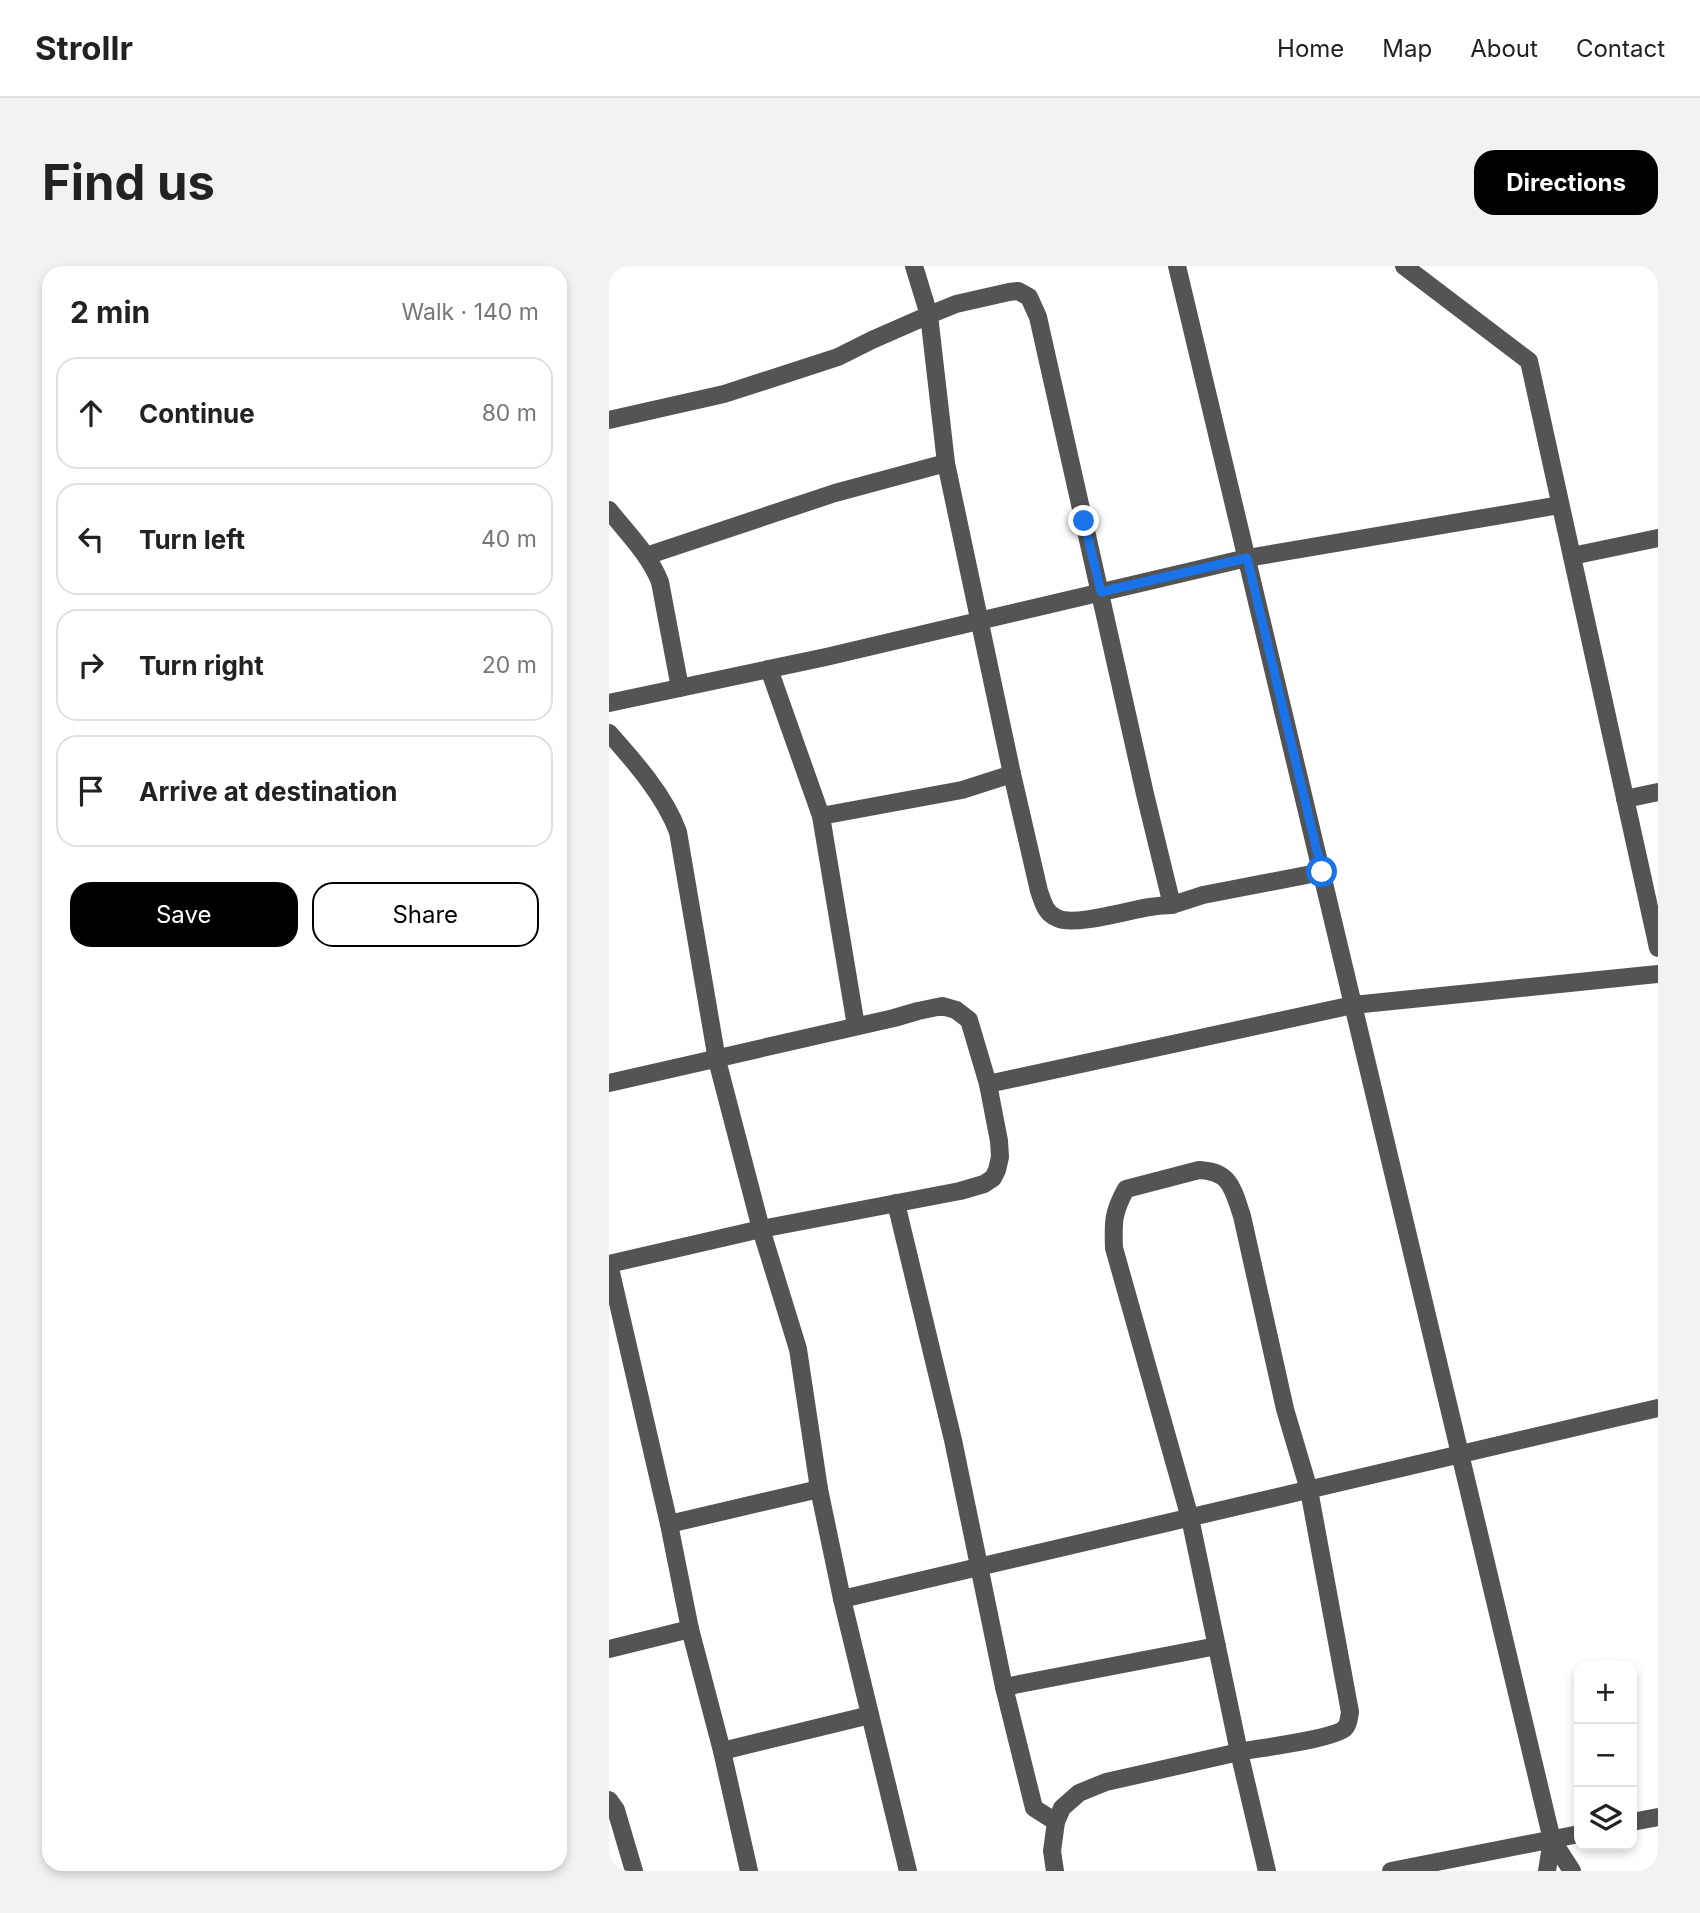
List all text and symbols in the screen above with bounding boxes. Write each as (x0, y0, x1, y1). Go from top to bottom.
text: Strollr (35, 28, 133, 68)
text: Home (1277, 34, 1344, 63)
text: Map (1382, 34, 1432, 63)
text: About (1470, 34, 1538, 63)
text: Contact (1576, 34, 1665, 63)
button: Directions (1474, 150, 1658, 215)
text: Find us (42, 153, 215, 212)
text: 2 min (70, 294, 150, 330)
text: Walk · 140 m (401, 298, 539, 326)
icon: ahead (72, 394, 110, 432)
text: Continue (139, 398, 255, 429)
text: 80 m (482, 399, 537, 427)
route end (1068, 505, 1099, 536)
icon: left (72, 520, 110, 558)
text: Turn left (139, 524, 245, 555)
text: 40 m (481, 525, 537, 553)
icon: right (72, 646, 110, 684)
text: Turn right (139, 650, 264, 681)
text: 20 m (482, 651, 537, 679)
icon: arrive (72, 772, 110, 810)
text: Arrive at destination (139, 776, 398, 807)
route start (1306, 856, 1337, 887)
button: Save (70, 882, 298, 947)
button: Share (312, 882, 539, 947)
map controls (1574, 1661, 1637, 1850)
button: + (1574, 1661, 1637, 1724)
button: − (1574, 1724, 1637, 1787)
button: layers (1574, 1787, 1637, 1850)

